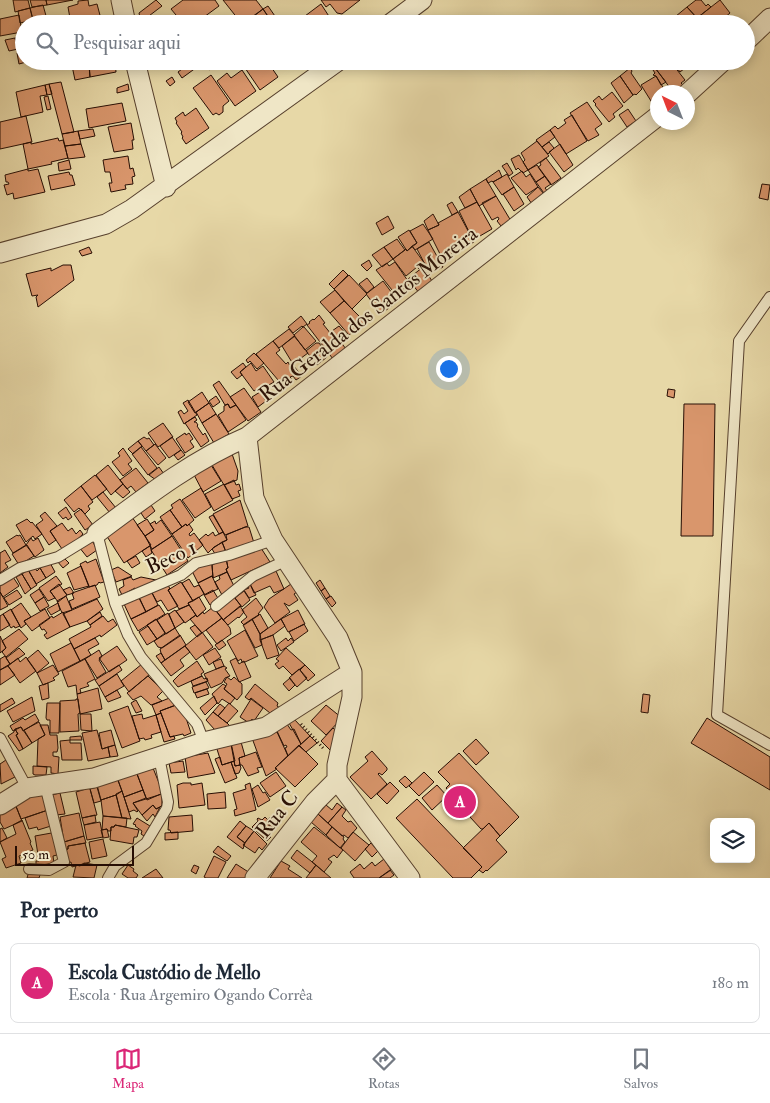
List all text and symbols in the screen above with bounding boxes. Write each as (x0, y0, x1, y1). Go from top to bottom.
search box (15, 15, 755, 70)
icon: search (33, 29, 61, 57)
text: Pesquisar aqui (73, 31, 181, 55)
north arrow (650, 85, 695, 130)
street label: Rua Geralda dos Santos Moreira (253, 220, 483, 408)
your location (436, 356, 462, 382)
street label: Beco 1 (142, 534, 201, 581)
pin: A (444, 783, 476, 821)
street label: Rua C (250, 785, 305, 844)
map controls (710, 818, 755, 863)
button: layers (710, 818, 755, 863)
scale bar (15, 843, 134, 866)
text: 50 m (22, 846, 49, 863)
text: Por perto (20, 897, 98, 924)
text: Escola Custódio de Mello (68, 961, 260, 985)
text: A (32, 973, 42, 993)
text: 180 m (712, 973, 749, 993)
text: Escola · Rua Argemiro Ogando Corrêa (68, 985, 313, 1005)
tab: Mapa (112, 1045, 144, 1092)
tab: Rotas (368, 1045, 400, 1092)
tab: Salvos (623, 1045, 658, 1092)

